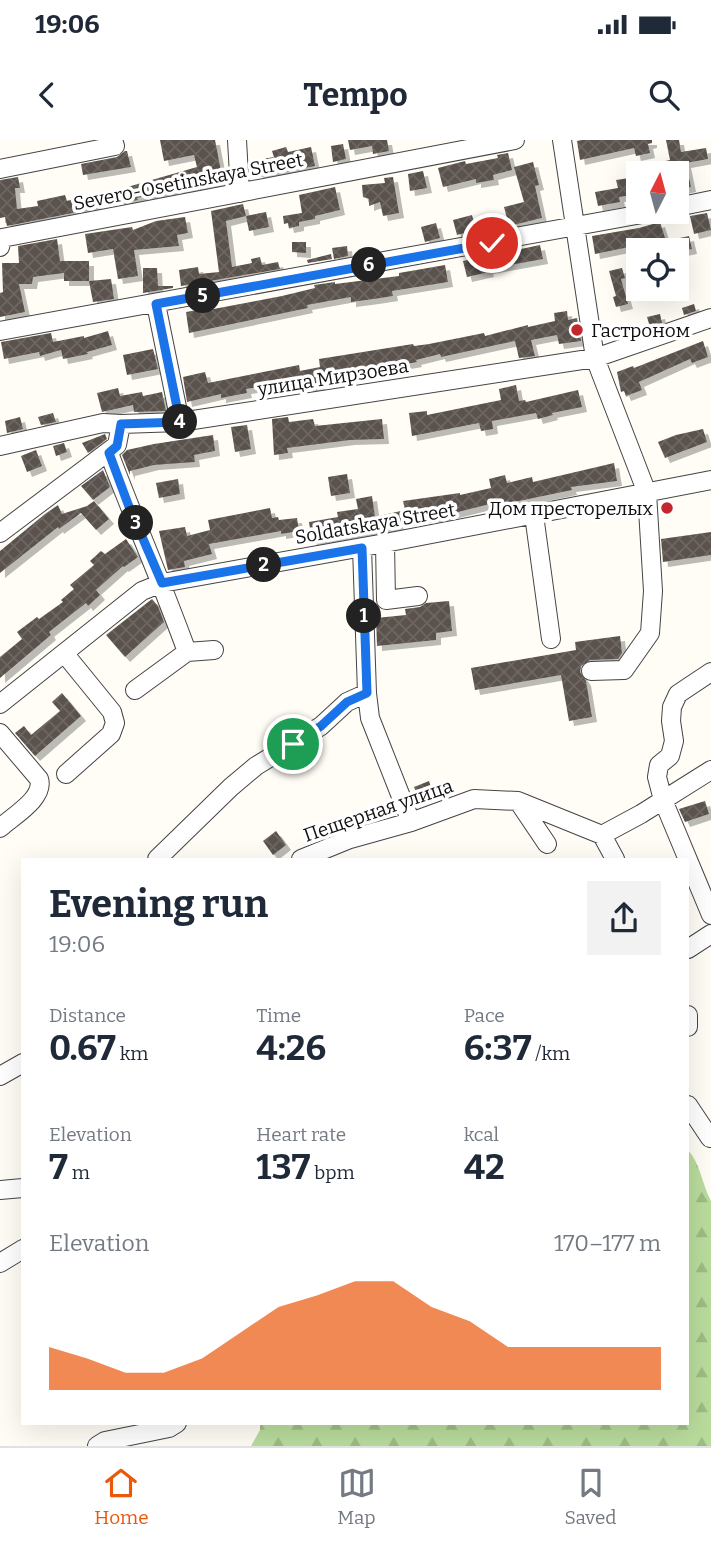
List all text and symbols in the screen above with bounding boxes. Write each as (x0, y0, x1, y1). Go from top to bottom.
text: 19:06 (35, 9, 100, 40)
icon: back (28, 76, 66, 114)
text: Tempo (303, 76, 408, 114)
icon: search (645, 76, 683, 114)
street label: Severo-Osetinskaya Street (71, 148, 305, 215)
north arrow (626, 161, 690, 224)
map controls (626, 161, 689, 301)
pin (462, 213, 522, 273)
icon: check (473, 224, 511, 262)
button: locate (626, 238, 689, 301)
pin: 6 (352, 248, 386, 282)
text: 6 (363, 253, 374, 276)
pin: 5 (186, 278, 220, 314)
text: 5 (197, 284, 208, 307)
place label: Гастроном (591, 319, 690, 342)
marker: Гастроном (569, 322, 585, 338)
street label: улица Мирзоева (255, 354, 411, 401)
pin: 4 (162, 404, 198, 440)
text: 4 (174, 410, 185, 433)
place label: Дом престорелых (489, 497, 653, 520)
street label: Soldatskaya Street (293, 498, 457, 549)
marker: Дом престорелых (659, 500, 675, 516)
pin: 3 (118, 506, 154, 540)
text: 3 (130, 511, 141, 534)
pin: 2 (246, 548, 282, 582)
text: 2 (258, 553, 269, 576)
pin: 1 (346, 598, 382, 634)
text: 1 (359, 604, 368, 627)
pin (263, 714, 323, 774)
icon: arrive (274, 725, 312, 763)
street label: Пещерная улица (300, 774, 457, 847)
text: Evening run (49, 881, 268, 927)
button: share (587, 881, 661, 955)
text: 19:06 (49, 930, 105, 958)
text: Distance (49, 1004, 126, 1027)
text: Time (256, 1004, 301, 1027)
text: Pace (464, 1004, 505, 1027)
text: 0.67 (49, 1027, 116, 1069)
text: 4:26 (256, 1027, 326, 1069)
text: 6:37 (464, 1027, 532, 1069)
text: km (116, 1042, 148, 1065)
text: /km (532, 1042, 570, 1065)
text: Elevation (49, 1123, 132, 1146)
text: Heart rate (256, 1123, 346, 1146)
text: kcal (464, 1123, 499, 1146)
text: 7 (49, 1146, 68, 1188)
text: 137 (256, 1146, 310, 1188)
text: 42 (464, 1146, 505, 1188)
text: m (68, 1161, 90, 1184)
text: bpm (310, 1161, 355, 1184)
text: Elevation (49, 1229, 149, 1257)
text: 170–177 m (554, 1229, 661, 1257)
tab: Home (94, 1464, 149, 1529)
tab: Map (337, 1464, 376, 1529)
tab: Saved (564, 1464, 617, 1529)

